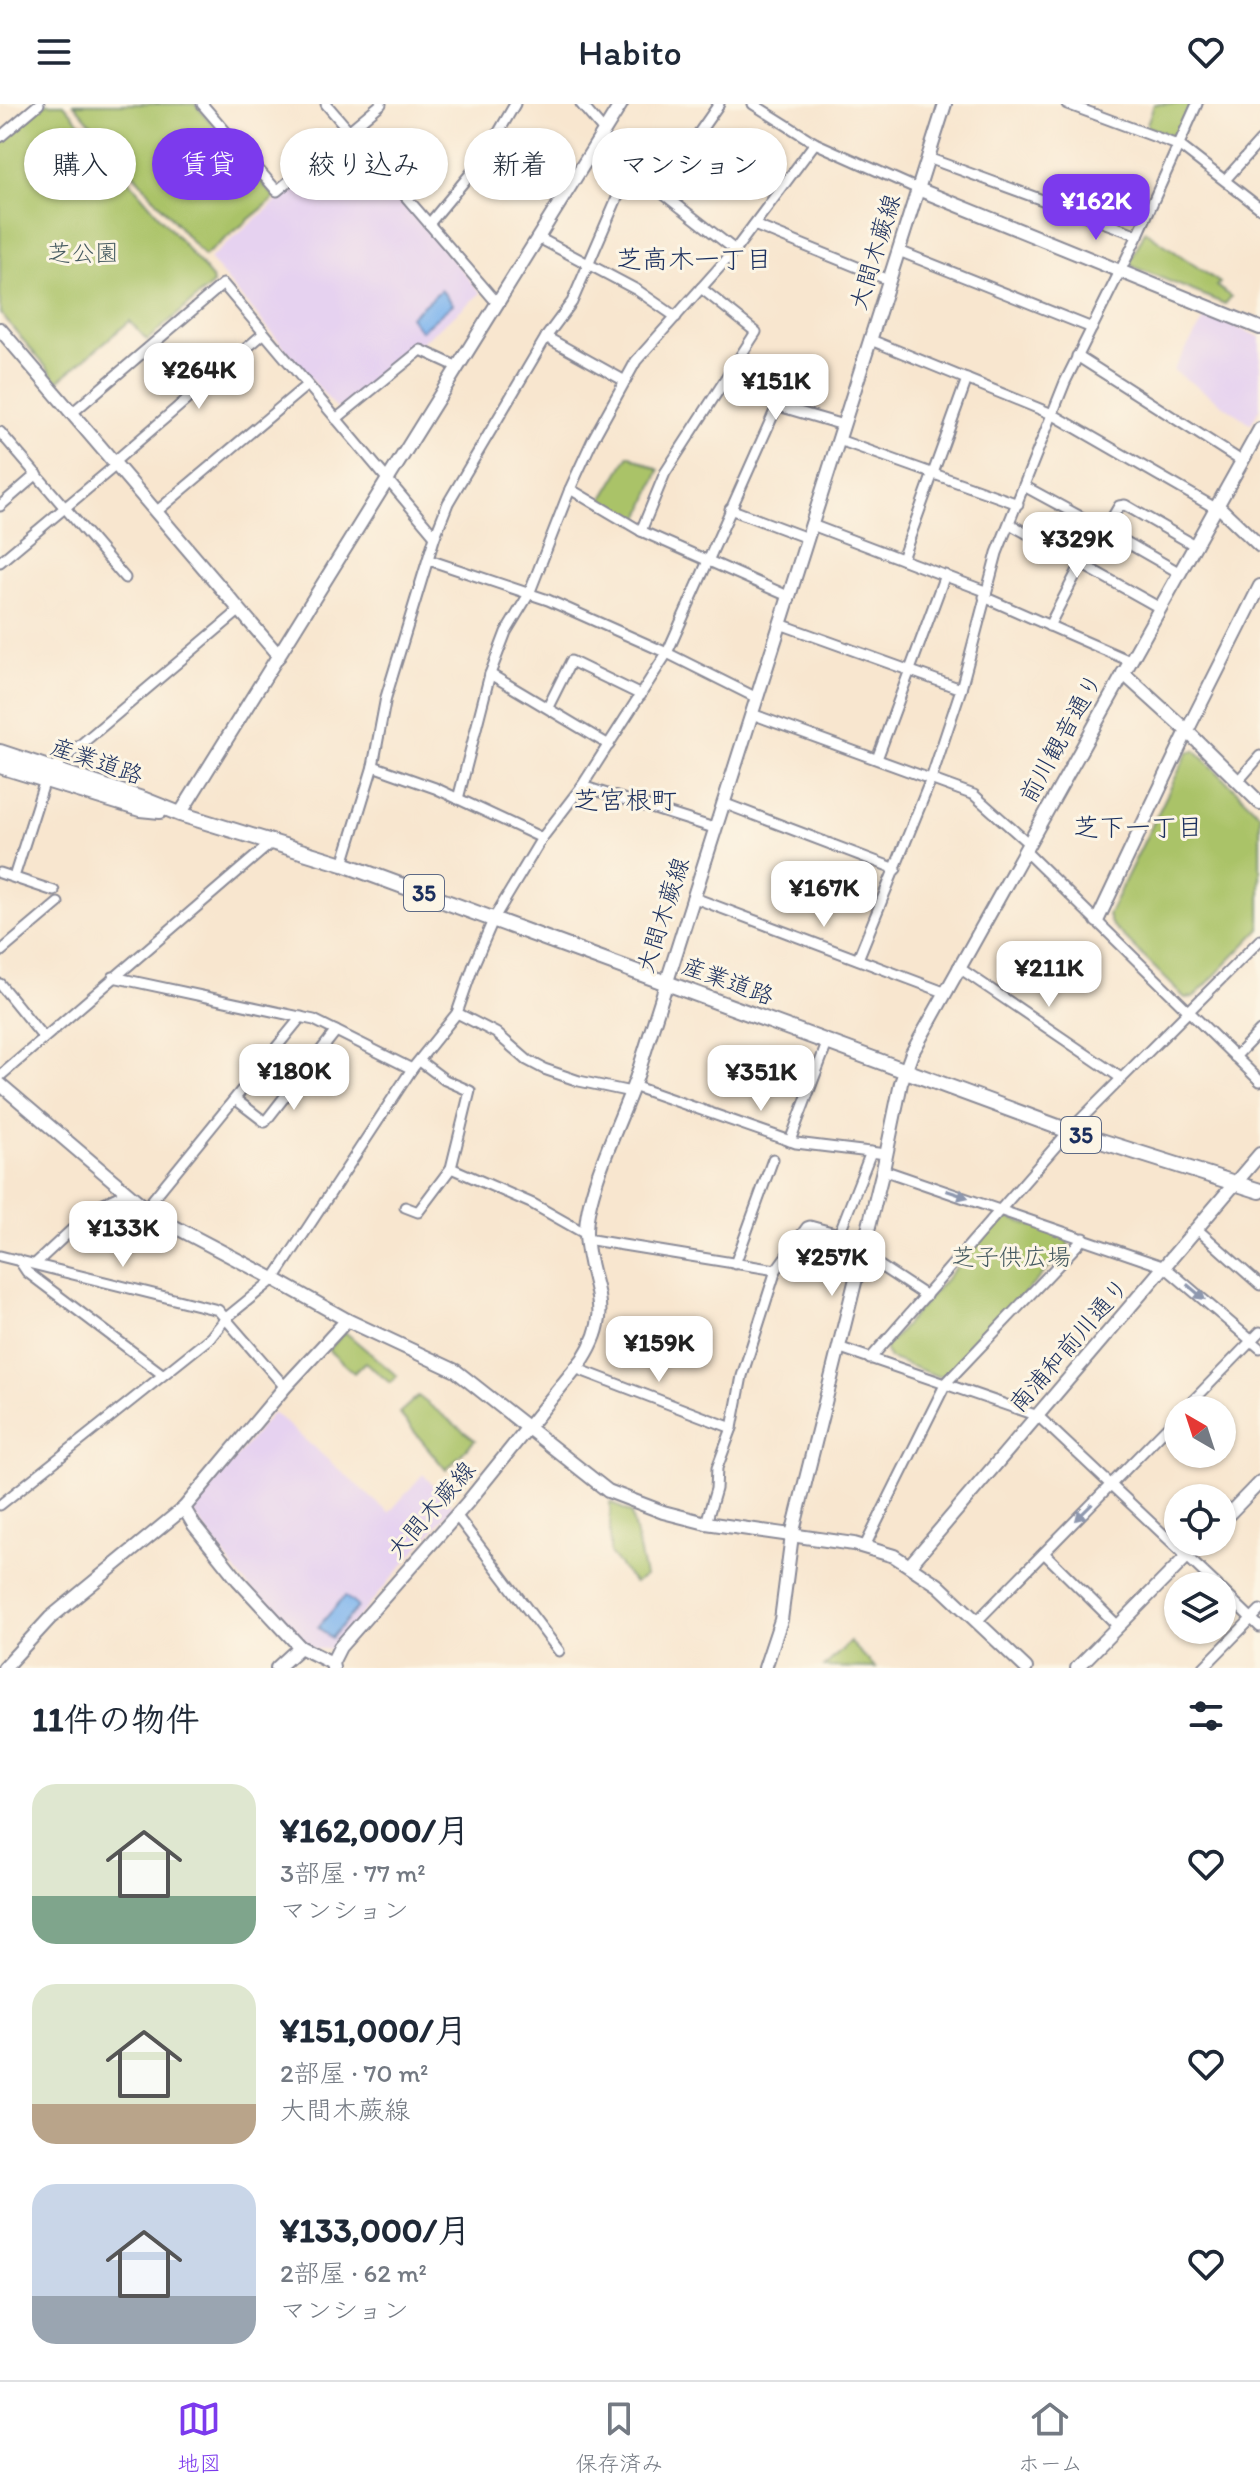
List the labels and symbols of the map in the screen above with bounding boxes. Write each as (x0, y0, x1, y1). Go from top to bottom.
pin: ¥162K (1040, 174, 1152, 242)
street label: 大間木蕨線 (843, 190, 906, 313)
park label: 芝公園 (47, 238, 119, 267)
district label: 芝高木一丁目 (616, 243, 772, 275)
pin: ¥264K (143, 343, 255, 411)
pin: ¥151K (720, 354, 832, 422)
pin: ¥329K (1021, 512, 1133, 580)
street label: 前川観音通り (1013, 668, 1108, 808)
street label: 産業道路 (47, 731, 147, 790)
district label: 芝宮根町 (573, 784, 677, 816)
district label: 芝下一丁目 (1073, 811, 1203, 843)
street label: 大間木蕨線 (630, 853, 695, 976)
pin: ¥167K (768, 861, 880, 929)
road number: 35 (404, 875, 444, 911)
pin: ¥211K (993, 941, 1105, 1009)
street label: 産業道路 (678, 950, 778, 1011)
pin: ¥180K (238, 1044, 350, 1112)
pin: ¥351K (705, 1045, 817, 1113)
road number: 35 (1061, 1117, 1101, 1153)
one-way arrow (945, 1188, 969, 1201)
pin: ¥133K (67, 1201, 179, 1269)
pin: ¥257K (776, 1230, 888, 1298)
park label: 芝子供広場 (951, 1242, 1071, 1271)
street label: 南浦和前川通り (1003, 1272, 1135, 1418)
one-way arrow (1185, 1283, 1205, 1300)
pin: ¥159K (603, 1316, 715, 1384)
north arrow (1164, 1396, 1236, 1468)
street label: 大間木蕨線 (380, 1455, 481, 1564)
one-way arrow (1076, 1502, 1094, 1521)

